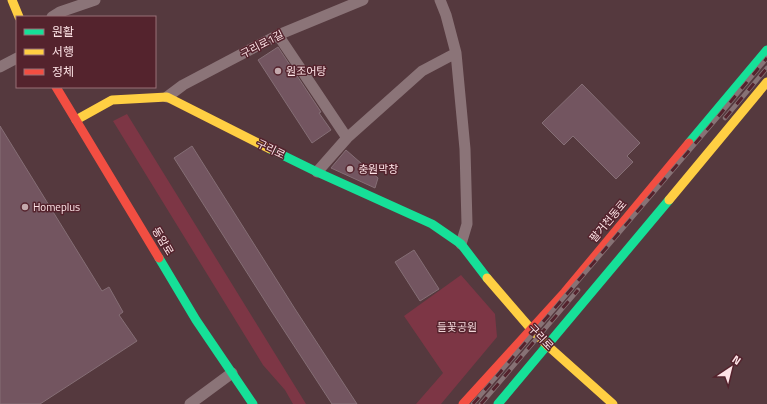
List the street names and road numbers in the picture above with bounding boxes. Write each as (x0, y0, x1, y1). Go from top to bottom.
street label: 구리로1길 (238, 26, 286, 62)
street label: 구리로 (254, 135, 288, 163)
street label: 팔거천동로 (586, 196, 630, 246)
street label: 동암로 (148, 224, 178, 258)
street label: 구리로 (525, 321, 557, 353)

